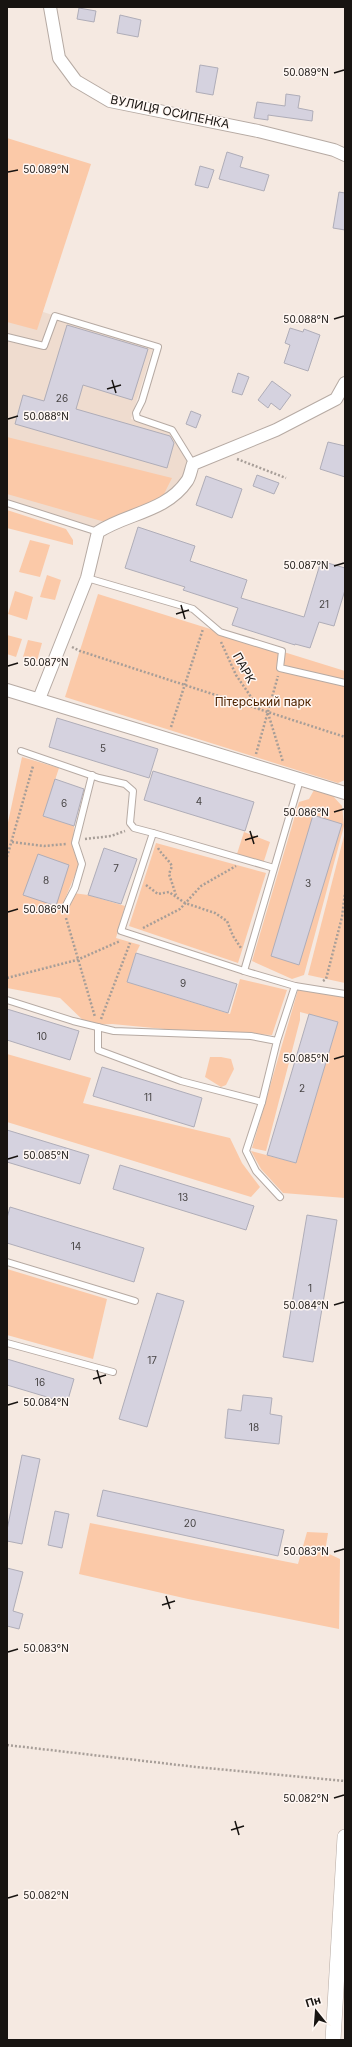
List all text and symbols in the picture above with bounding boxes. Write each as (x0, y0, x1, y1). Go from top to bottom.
text: 50.089°N (283, 66, 329, 78)
street label: ВУЛИЦЯ ОСИПЕНКА (109, 92, 231, 131)
text: 50.089°N (23, 163, 69, 175)
text: 50.088°N (283, 313, 329, 325)
house number: 26 (56, 392, 68, 404)
text: 50.088°N (23, 410, 69, 422)
text: 50.087°N (283, 559, 329, 571)
house number: 21 (319, 598, 329, 610)
street label: ПАРК (230, 650, 259, 686)
text: 50.087°N (23, 656, 69, 668)
park label: Пітєрський парк (215, 694, 312, 709)
house number: 5 (100, 742, 106, 754)
house number: 4 (196, 795, 202, 807)
house number: 6 (61, 797, 67, 809)
text: 50.086°N (283, 806, 329, 818)
house number: 7 (113, 862, 119, 874)
house number: 8 (43, 874, 49, 886)
house number: 3 (305, 877, 311, 889)
text: 50.086°N (23, 903, 69, 915)
house number: 9 (180, 977, 186, 989)
house number: 10 (37, 1030, 47, 1042)
text: 50.085°N (283, 1052, 329, 1064)
house number: 2 (299, 1082, 305, 1094)
house number: 11 (144, 1091, 152, 1103)
text: 50.085°N (23, 1149, 69, 1161)
house number: 13 (178, 1191, 188, 1203)
house number: 14 (71, 1240, 81, 1252)
house number: 1 (308, 1282, 312, 1294)
text: 50.084°N (283, 1299, 329, 1311)
house number: 17 (147, 1354, 157, 1366)
house number: 16 (35, 1376, 45, 1388)
text: 50.084°N (23, 1396, 69, 1408)
house number: 18 (249, 1421, 259, 1433)
house number: 20 (184, 1517, 196, 1529)
text: 50.083°N (283, 1545, 329, 1557)
text: 50.083°N (23, 1642, 69, 1654)
text: 50.082°N (283, 1792, 329, 1804)
text: 50.082°N (23, 1889, 69, 1901)
north arrow (296, 1991, 336, 2031)
text: Пн (304, 1992, 322, 2010)

